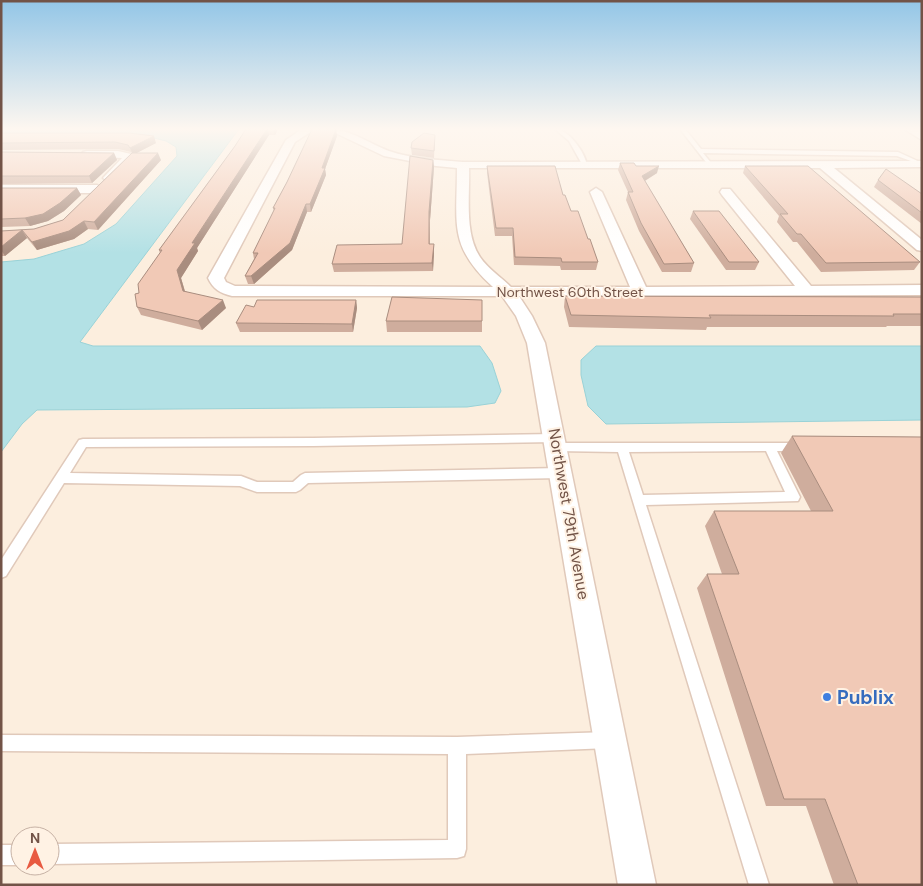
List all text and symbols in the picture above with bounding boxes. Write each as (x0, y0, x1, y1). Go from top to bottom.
street label: Northwest 60th Street (497, 283, 643, 301)
street label: Northwest 79th Avenue (544, 427, 594, 601)
place label: Publix (837, 685, 894, 710)
marker: Publix (821, 691, 833, 703)
north arrow (10, 826, 60, 876)
text: N (30, 829, 40, 847)

